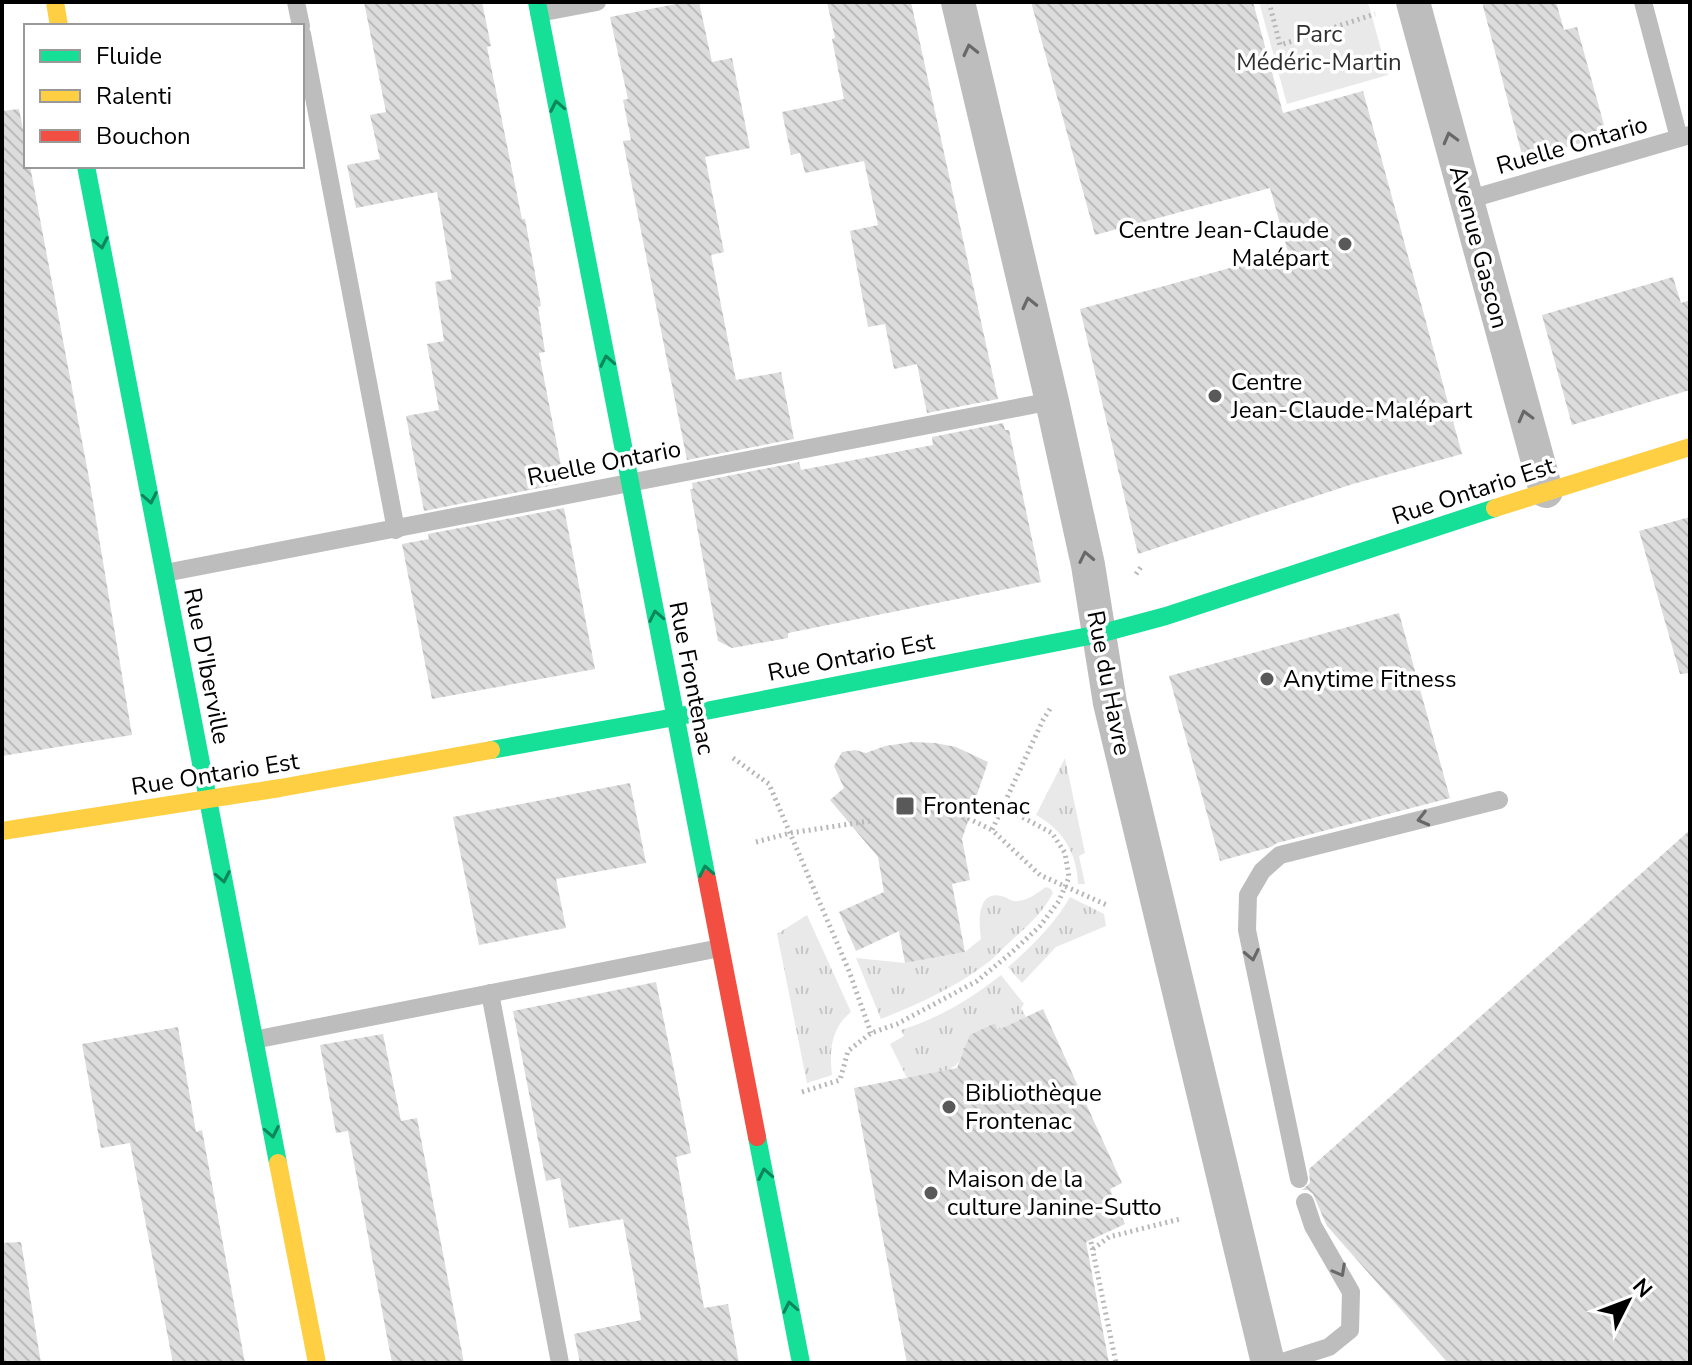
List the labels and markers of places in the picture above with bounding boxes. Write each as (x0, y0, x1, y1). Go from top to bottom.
place label: Centre Jean-Claude Malépart (1118, 214, 1330, 274)
marker: Centre Jean-Claude Malépart (1336, 235, 1354, 253)
place label: Centre Jean-Claude-Malépart (1230, 366, 1473, 426)
marker: Centre Jean-Claude-Malépart (1206, 387, 1224, 405)
place label: Anytime Fitness (1283, 663, 1457, 695)
marker: Anytime Fitness (1258, 670, 1276, 688)
place label: Frontenac (923, 790, 1030, 822)
marker: Frontenac (894, 795, 916, 817)
place label: Bibliothèque Frontenac (965, 1077, 1102, 1137)
marker: Bibliothèque Frontenac (940, 1098, 958, 1116)
place label: Maison de la culture Janine-Sutto (947, 1163, 1162, 1223)
marker: Maison de la culture Janine-Sutto (922, 1184, 940, 1202)

